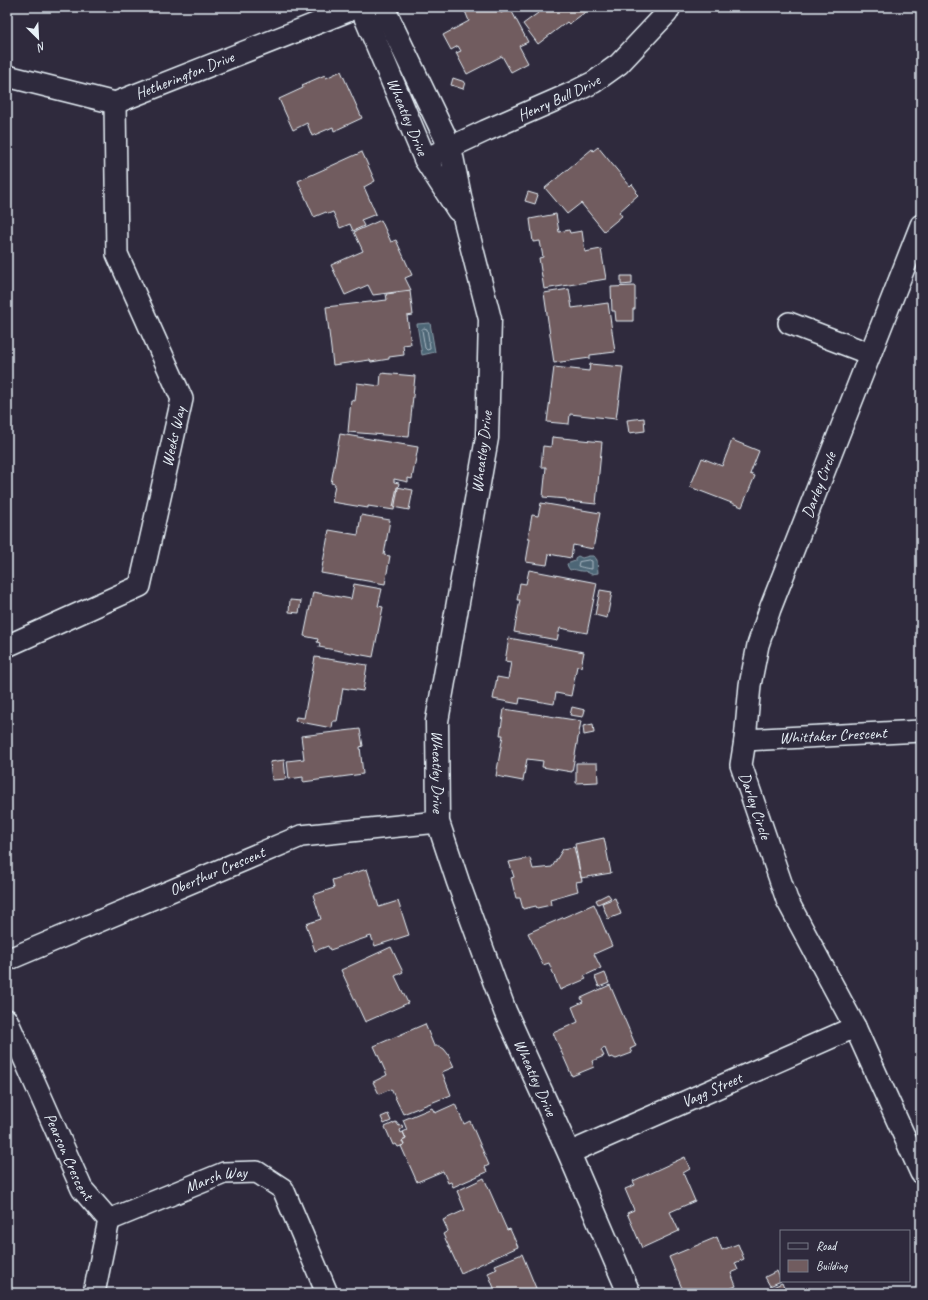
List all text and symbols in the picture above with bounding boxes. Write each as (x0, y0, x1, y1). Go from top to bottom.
north arrow (18, 18, 58, 58)
text: N (34, 39, 48, 56)
street label: Hetherington Drive (132, 46, 238, 104)
street label: Henry Bull Drive (514, 70, 606, 125)
street label: Wheatley Drive (382, 75, 433, 160)
street label: Weeks Way (157, 403, 190, 469)
street label: Wheatley Drive (467, 408, 497, 494)
street label: Darley Circle (797, 448, 841, 521)
street label: Whittaker Crescent (779, 723, 889, 748)
street label: Wheatley Drive (427, 731, 448, 815)
street label: Darley Circle (734, 770, 776, 843)
street label: Oberthur Crescent (166, 842, 269, 900)
street label: Wheatley Drive (509, 1036, 562, 1121)
street label: Vagg Street (679, 1067, 747, 1112)
street label: Pearson Crescent (40, 1110, 99, 1206)
street label: Marsh Way (182, 1162, 249, 1198)
legend (780, 1230, 910, 1282)
text: Road (816, 1238, 838, 1254)
text: Building (816, 1258, 848, 1274)

